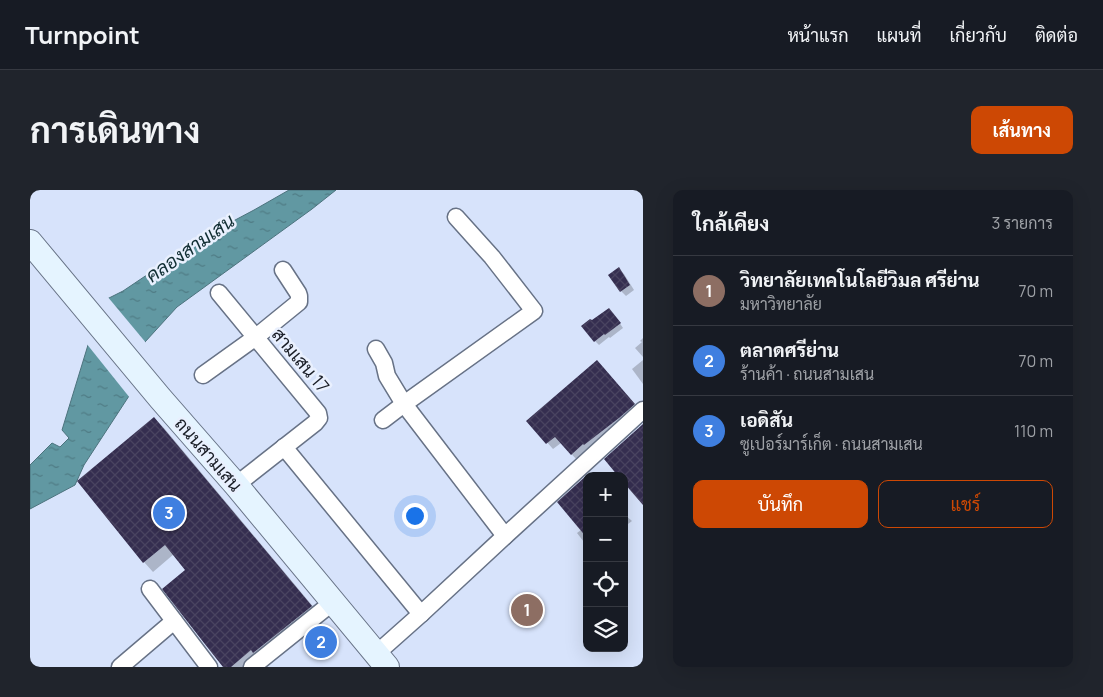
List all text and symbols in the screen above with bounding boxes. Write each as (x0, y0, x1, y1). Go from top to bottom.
text: Turnpoint (25, 18, 140, 51)
text: หน้าแรก (787, 23, 849, 47)
text: แผนที่ (877, 23, 921, 47)
text: เกี่ยวกับ (949, 23, 1007, 47)
text: ติดต่อ (1035, 23, 1078, 47)
text: การเดินทาง (30, 106, 200, 154)
button: เส้นทาง (971, 106, 1073, 154)
water label: คลองสามเสน (140, 208, 240, 288)
text: ใกล้เคียง (693, 209, 769, 237)
text: 3 รายการ (992, 212, 1053, 234)
text: วิทยาลัยเทคโนโลยีวิมล ศรีย่าน (740, 267, 980, 293)
text: 1 (705, 280, 713, 302)
text: 70 m (1018, 280, 1053, 302)
text: มหาวิทยาลัย (740, 293, 822, 315)
street label: สามเสน 17 (267, 323, 335, 397)
text: ตลาดศรีย่าน (740, 337, 839, 363)
text: 2 (704, 350, 714, 372)
text: 70 m (1018, 350, 1053, 372)
text: ร้านค้า · ถนนสามเสน (740, 363, 874, 385)
text: เอดิสัน (740, 407, 793, 433)
street label: ถนนสามเสน (170, 412, 248, 496)
text: 3 (704, 420, 714, 442)
text: 110 m (1014, 420, 1053, 442)
text: ซูเปอร์มาร์เก็ต · ถนนสามเสน (740, 433, 923, 455)
map controls (583, 472, 628, 652)
button: + (583, 472, 628, 517)
button: บันทึก (693, 480, 868, 528)
button: แชร์ (878, 480, 1053, 528)
pin: 3 (153, 494, 185, 532)
your location (402, 503, 428, 529)
button: − (583, 517, 628, 562)
button: locate (583, 562, 628, 607)
pin: 1 (511, 591, 543, 629)
button: layers (583, 607, 628, 652)
pin: 2 (305, 623, 337, 661)

